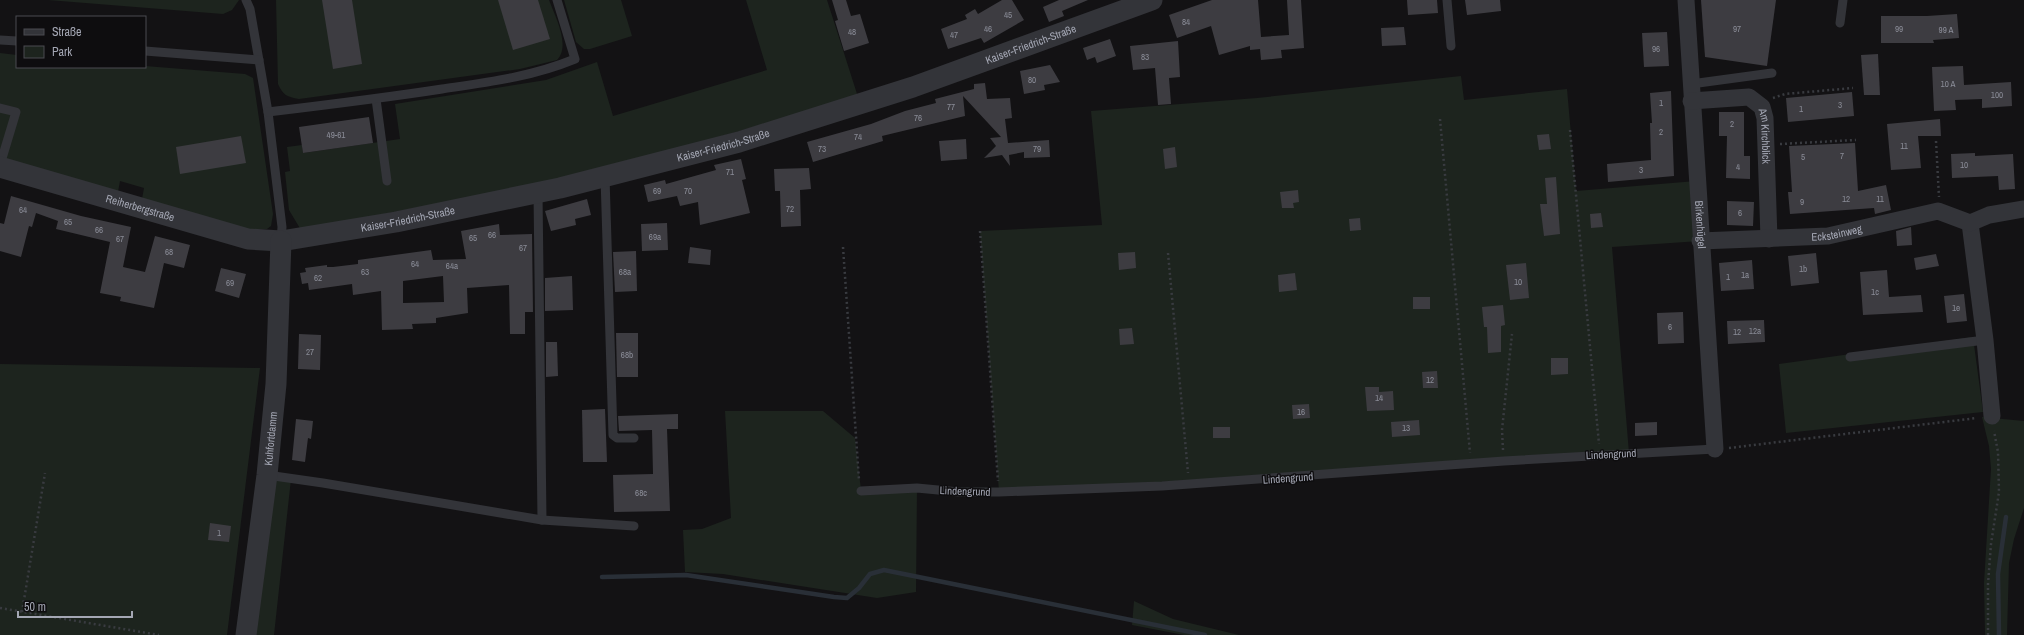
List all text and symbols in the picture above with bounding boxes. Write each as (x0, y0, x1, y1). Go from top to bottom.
house number: 45 (1004, 9, 1012, 21)
legend (16, 16, 146, 68)
house number: 84 (1182, 16, 1190, 28)
street label: Kaiser-Friedrich-Straße (984, 21, 1078, 67)
house number: 46 (984, 23, 992, 35)
house number: 97 (1733, 23, 1741, 35)
house number: 99 (1895, 23, 1903, 35)
text: Straße (52, 24, 82, 40)
house number: 99 A (1939, 24, 1953, 36)
house number: 48 (848, 26, 856, 38)
house number: 47 (950, 29, 958, 41)
house number: 96 (1652, 43, 1660, 55)
text: Park (52, 44, 72, 60)
house number: 83 (1141, 51, 1149, 63)
house number: 80 (1028, 74, 1036, 86)
house number: 10 A (1941, 78, 1955, 90)
house number: 100 (1991, 89, 2003, 101)
house number: 1 (1659, 97, 1663, 109)
house number: 3 (1838, 99, 1842, 111)
house number: 77 (947, 101, 955, 113)
house number: 1 (1799, 103, 1803, 115)
street label: Am Kirchblick (1755, 106, 1774, 165)
house number: 76 (914, 112, 922, 124)
house number: 2 (1730, 118, 1734, 130)
street label: Kaiser-Friedrich-Straße (675, 126, 771, 165)
house number: 2 (1659, 126, 1663, 138)
house number: 49-61 (327, 129, 345, 141)
house number: 74 (854, 131, 862, 143)
house number: 11 (1900, 140, 1908, 152)
house number: 73 (818, 143, 826, 155)
house number: 79 (1033, 143, 1041, 155)
house number: 7 (1840, 150, 1844, 162)
house number: 5 (1801, 151, 1805, 163)
house number: 10 (1960, 159, 1968, 171)
house number: 4 (1736, 161, 1740, 173)
house number: 3 (1639, 164, 1643, 176)
house number: 71 (726, 166, 734, 178)
house number: 69 (653, 185, 661, 197)
house number: 70 (684, 185, 692, 197)
street label: Reiherbergstraße (104, 191, 176, 224)
house number: 12 (1842, 193, 1850, 205)
house number: 11 (1876, 193, 1884, 205)
house number: 9 (1800, 196, 1804, 208)
street label: Birkenhügel (1692, 200, 1709, 249)
street label: Kaiser-Friedrich-Straße (360, 203, 456, 235)
house number: 72 (786, 203, 794, 215)
house number: 64 (19, 204, 27, 216)
house number: 6 (1738, 207, 1742, 219)
house number: 65 (64, 216, 72, 228)
street label: Ecksteinweg (1811, 222, 1863, 244)
house number: 66 (95, 224, 103, 236)
house number: 66 (488, 229, 496, 241)
house number: 69a (649, 231, 661, 243)
house number: 65 (469, 232, 477, 244)
house number: 67 (116, 233, 124, 245)
house number: 67 (519, 242, 527, 254)
house number: 68 (165, 246, 173, 258)
house number: 64 (411, 258, 419, 270)
house number: 64a (446, 260, 458, 272)
house number: 1b (1799, 263, 1807, 275)
house number: 63 (361, 266, 369, 278)
house number: 68a (619, 266, 631, 278)
house number: 1a (1741, 269, 1749, 281)
house number: 1 (1726, 271, 1730, 283)
house number: 62 (314, 272, 322, 284)
house number: 10 (1514, 276, 1522, 288)
house number: 69 (226, 277, 234, 289)
house number: 1c (1871, 286, 1879, 298)
house number: 1e (1952, 302, 1960, 314)
house number: 6 (1668, 321, 1672, 333)
house number: 12a (1749, 325, 1761, 337)
house number: 12 (1733, 326, 1741, 338)
house number: 27 (306, 346, 314, 358)
house number: 68b (621, 349, 633, 361)
house number: 12 (1426, 374, 1434, 386)
house number: 14 (1375, 392, 1383, 404)
house number: 16 (1297, 406, 1305, 418)
street label: Kuhfortdamm (261, 411, 280, 466)
house number: 13 (1402, 422, 1410, 434)
street label: Lindengrund (1585, 446, 1637, 462)
street label: Lindengrund (1262, 469, 1314, 487)
street label: Lindengrund (939, 483, 991, 499)
house number: 68c (635, 487, 647, 499)
house number: 1 (217, 527, 221, 539)
scale bar (18, 593, 132, 619)
text: 50 m (24, 599, 46, 615)

